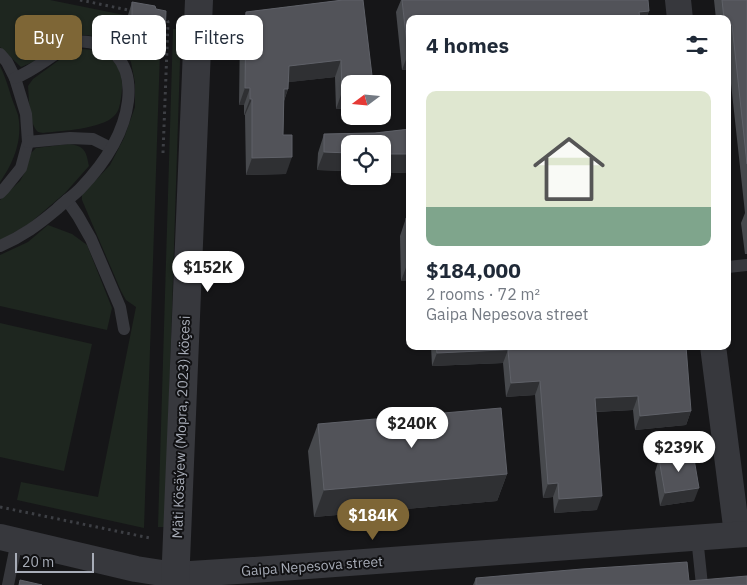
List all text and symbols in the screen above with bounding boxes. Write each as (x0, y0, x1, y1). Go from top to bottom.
chip: Buy (15, 15, 82, 60)
chip: Rent (92, 15, 166, 60)
chip: Filters (176, 15, 263, 60)
text: 4 homes (426, 31, 509, 59)
icon: filters (683, 31, 711, 59)
north arrow (341, 75, 391, 125)
map controls (341, 75, 391, 185)
icon: home (524, 124, 614, 214)
button: locate (341, 135, 391, 185)
pin: $152K (173, 250, 243, 293)
text: $184,000 (426, 256, 521, 284)
text: $152K (183, 257, 233, 277)
text: 2 rooms · 72 m² (426, 284, 540, 304)
text: Gaipa Nepesova street (426, 304, 588, 324)
street label: Mäti Kösäýew (Mopra, 2023) köçesi (168, 315, 194, 539)
pin: $240K (377, 406, 447, 449)
text: $240K (387, 413, 437, 433)
pin: $239K (644, 430, 714, 473)
text: $239K (654, 437, 704, 457)
pin: $184K (338, 498, 408, 541)
text: $184K (348, 505, 398, 525)
scale bar (15, 550, 94, 573)
street label: Gaipa Nepesova street (241, 552, 384, 580)
text: 20 m (22, 553, 54, 571)

